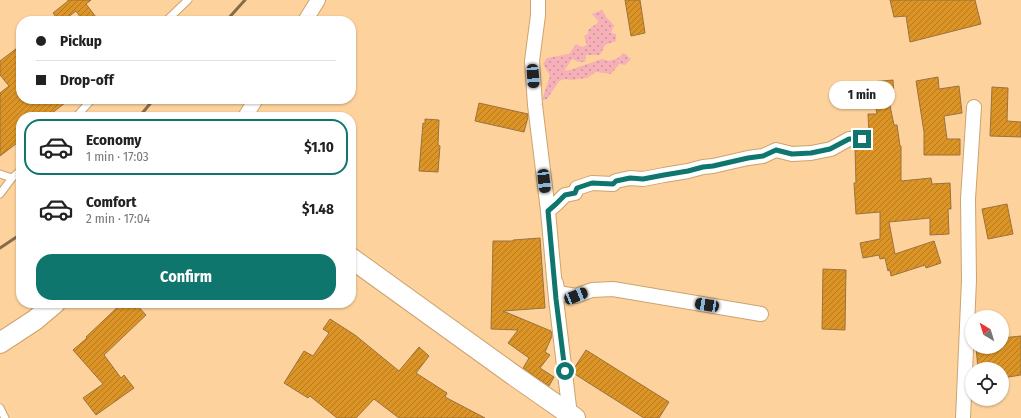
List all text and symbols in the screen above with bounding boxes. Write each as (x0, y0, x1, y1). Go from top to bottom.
text: Pickup (60, 32, 102, 50)
car (526, 64, 540, 88)
text: Drop-off (60, 71, 114, 89)
callout: 1 min (829, 81, 895, 109)
text: 1 min (848, 87, 876, 102)
icon: car (38, 129, 74, 165)
route end (853, 130, 871, 148)
text: Economy (86, 131, 141, 149)
text: $1.10 (304, 138, 334, 156)
text: 1 min · 17:03 (86, 149, 149, 164)
car (537, 168, 551, 194)
icon: car (38, 191, 74, 227)
text: Comfort (86, 193, 137, 211)
text: $1.48 (302, 200, 334, 218)
text: 2 min · 17:04 (86, 211, 150, 226)
button: Confirm (36, 254, 336, 300)
car (563, 286, 589, 306)
car (694, 297, 720, 313)
north arrow (965, 310, 1009, 354)
map controls (965, 310, 1009, 406)
route start (556, 362, 574, 380)
button: locate (965, 362, 1009, 406)

